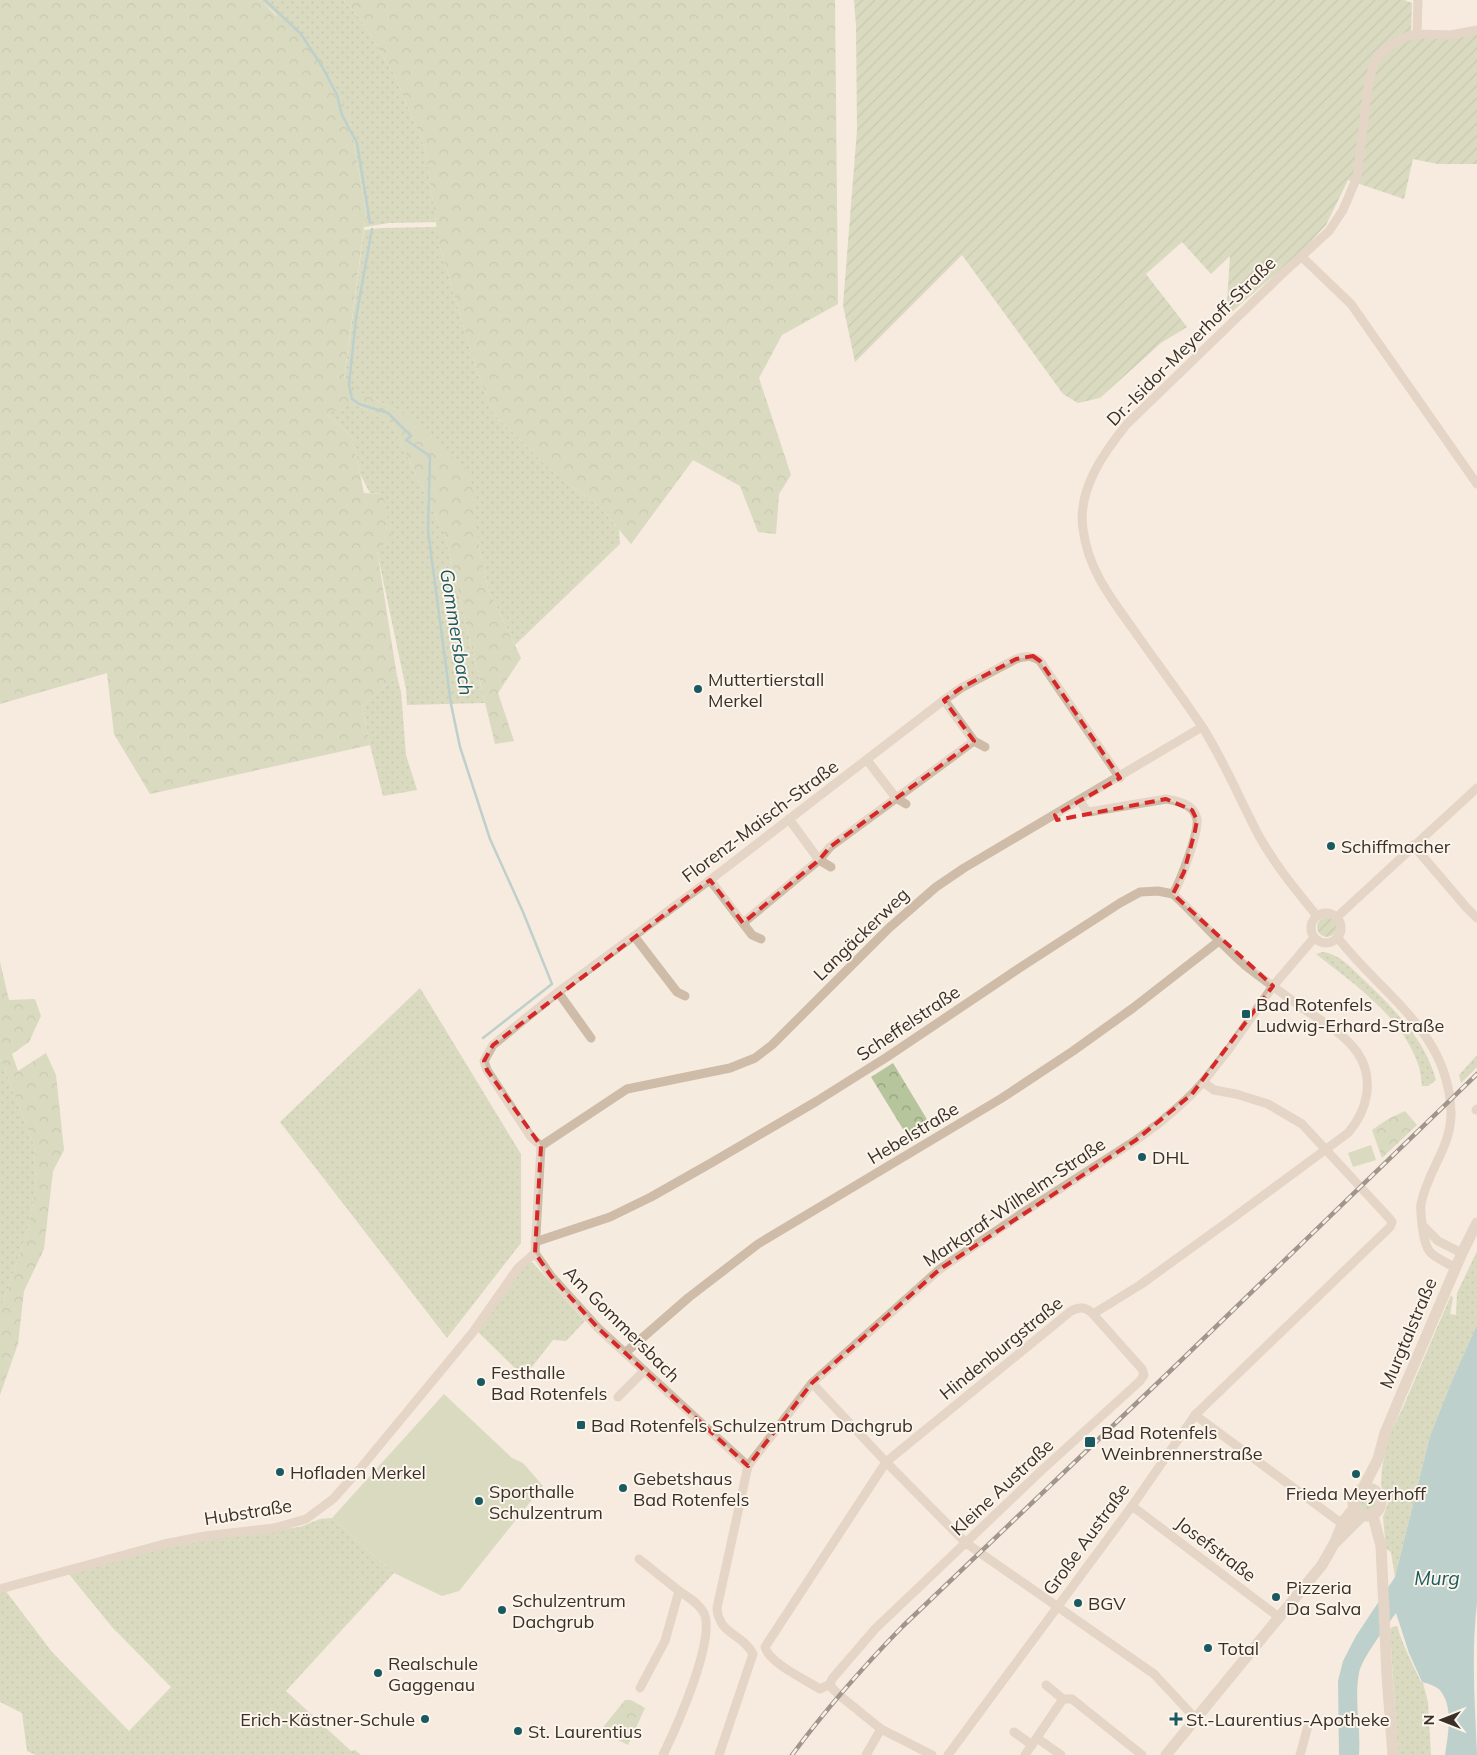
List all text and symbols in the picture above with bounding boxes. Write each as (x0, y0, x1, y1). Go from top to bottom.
street label: Dr.-Isidor-Meyerhoff-Straße (1102, 252, 1280, 430)
water label: Gommersbach (435, 567, 479, 697)
place label: Muttertierstall Merkel (708, 668, 824, 712)
marker: Muttertierstall Merkel (692, 683, 704, 695)
street label: Florenz-Maisch-Straße (677, 755, 843, 887)
place label: Schiffmacher (1341, 835, 1451, 858)
marker: Schiffmacher (1325, 840, 1337, 852)
street label: Langäckerweg (808, 883, 914, 985)
street label: Scheffelstraße (852, 980, 964, 1066)
place label: Bad Rotenfels Ludwig-Erhard-Straße (1256, 993, 1444, 1037)
marker: Bad Rotenfels Ludwig-Erhard-Straße (1240, 1008, 1252, 1020)
street label: Hebelstraße (863, 1097, 963, 1169)
street label: Markgraf-Wilhelm-Straße (918, 1132, 1110, 1272)
place label: DHL (1152, 1146, 1189, 1169)
marker: DHL (1136, 1151, 1148, 1163)
street label: Am Gommersbach (559, 1261, 685, 1387)
street label: Murgtalstraße (1374, 1274, 1442, 1392)
street label: Hindenburgstraße (935, 1291, 1067, 1405)
place label: Festhalle Bad Rotenfels (491, 1361, 607, 1405)
marker: Festhalle Bad Rotenfels (475, 1376, 487, 1388)
place label: Bad Rotenfels Schulzentrum Dachgrub (591, 1414, 913, 1437)
marker: Bad Rotenfels Schulzentrum Dachgrub (575, 1419, 587, 1431)
place label: Bad Rotenfels Weinbrennerstraße (1101, 1421, 1263, 1465)
street label: Kleine Austraße (946, 1434, 1058, 1540)
marker: Bad Rotenfels Weinbrennerstraße (1083, 1435, 1097, 1449)
place label: Hofladen Merkel (290, 1461, 426, 1484)
marker: Hofladen Merkel (274, 1466, 286, 1478)
place label: Gebetshaus Bad Rotenfels (633, 1467, 749, 1511)
marker: Frieda Meyerhoff (1350, 1468, 1362, 1480)
street label: Große Austraße (1038, 1478, 1134, 1600)
place label: Sporthalle Schulzentrum (489, 1480, 603, 1524)
marker: Gebetshaus Bad Rotenfels (617, 1482, 629, 1494)
place label: Frieda Meyerhoff (1286, 1482, 1427, 1505)
street label: Hubstraße (202, 1494, 294, 1530)
marker: Sporthalle Schulzentrum (473, 1495, 485, 1507)
street label: Josefstraße (1171, 1511, 1261, 1587)
water label: Murg (1414, 1566, 1460, 1590)
place label: Pizzeria Da Salva (1286, 1576, 1361, 1620)
place label: Schulzentrum Dachgrub (512, 1589, 626, 1633)
marker: Pizzeria Da Salva (1270, 1591, 1282, 1603)
place label: BGV (1088, 1592, 1126, 1615)
marker: BGV (1072, 1597, 1084, 1609)
marker: Schulzentrum Dachgrub (496, 1604, 508, 1616)
place label: Total (1218, 1637, 1259, 1660)
marker: Total (1202, 1642, 1214, 1654)
place label: Realschule Gaggenau (388, 1652, 478, 1696)
marker: Realschule Gaggenau (372, 1667, 384, 1679)
north arrow (1417, 1695, 1467, 1745)
place label: Erich-Kästner-Schule (240, 1708, 415, 1731)
place label: St.-Laurentius-Apotheke (1186, 1708, 1389, 1731)
marker: Erich-Kästner-Schule (419, 1713, 431, 1725)
marker: St.-Laurentius-Apotheke (1170, 1713, 1182, 1725)
text: N (1420, 1715, 1438, 1725)
place label: St. Laurentius (528, 1720, 642, 1743)
marker: St. Laurentius (512, 1725, 524, 1737)

